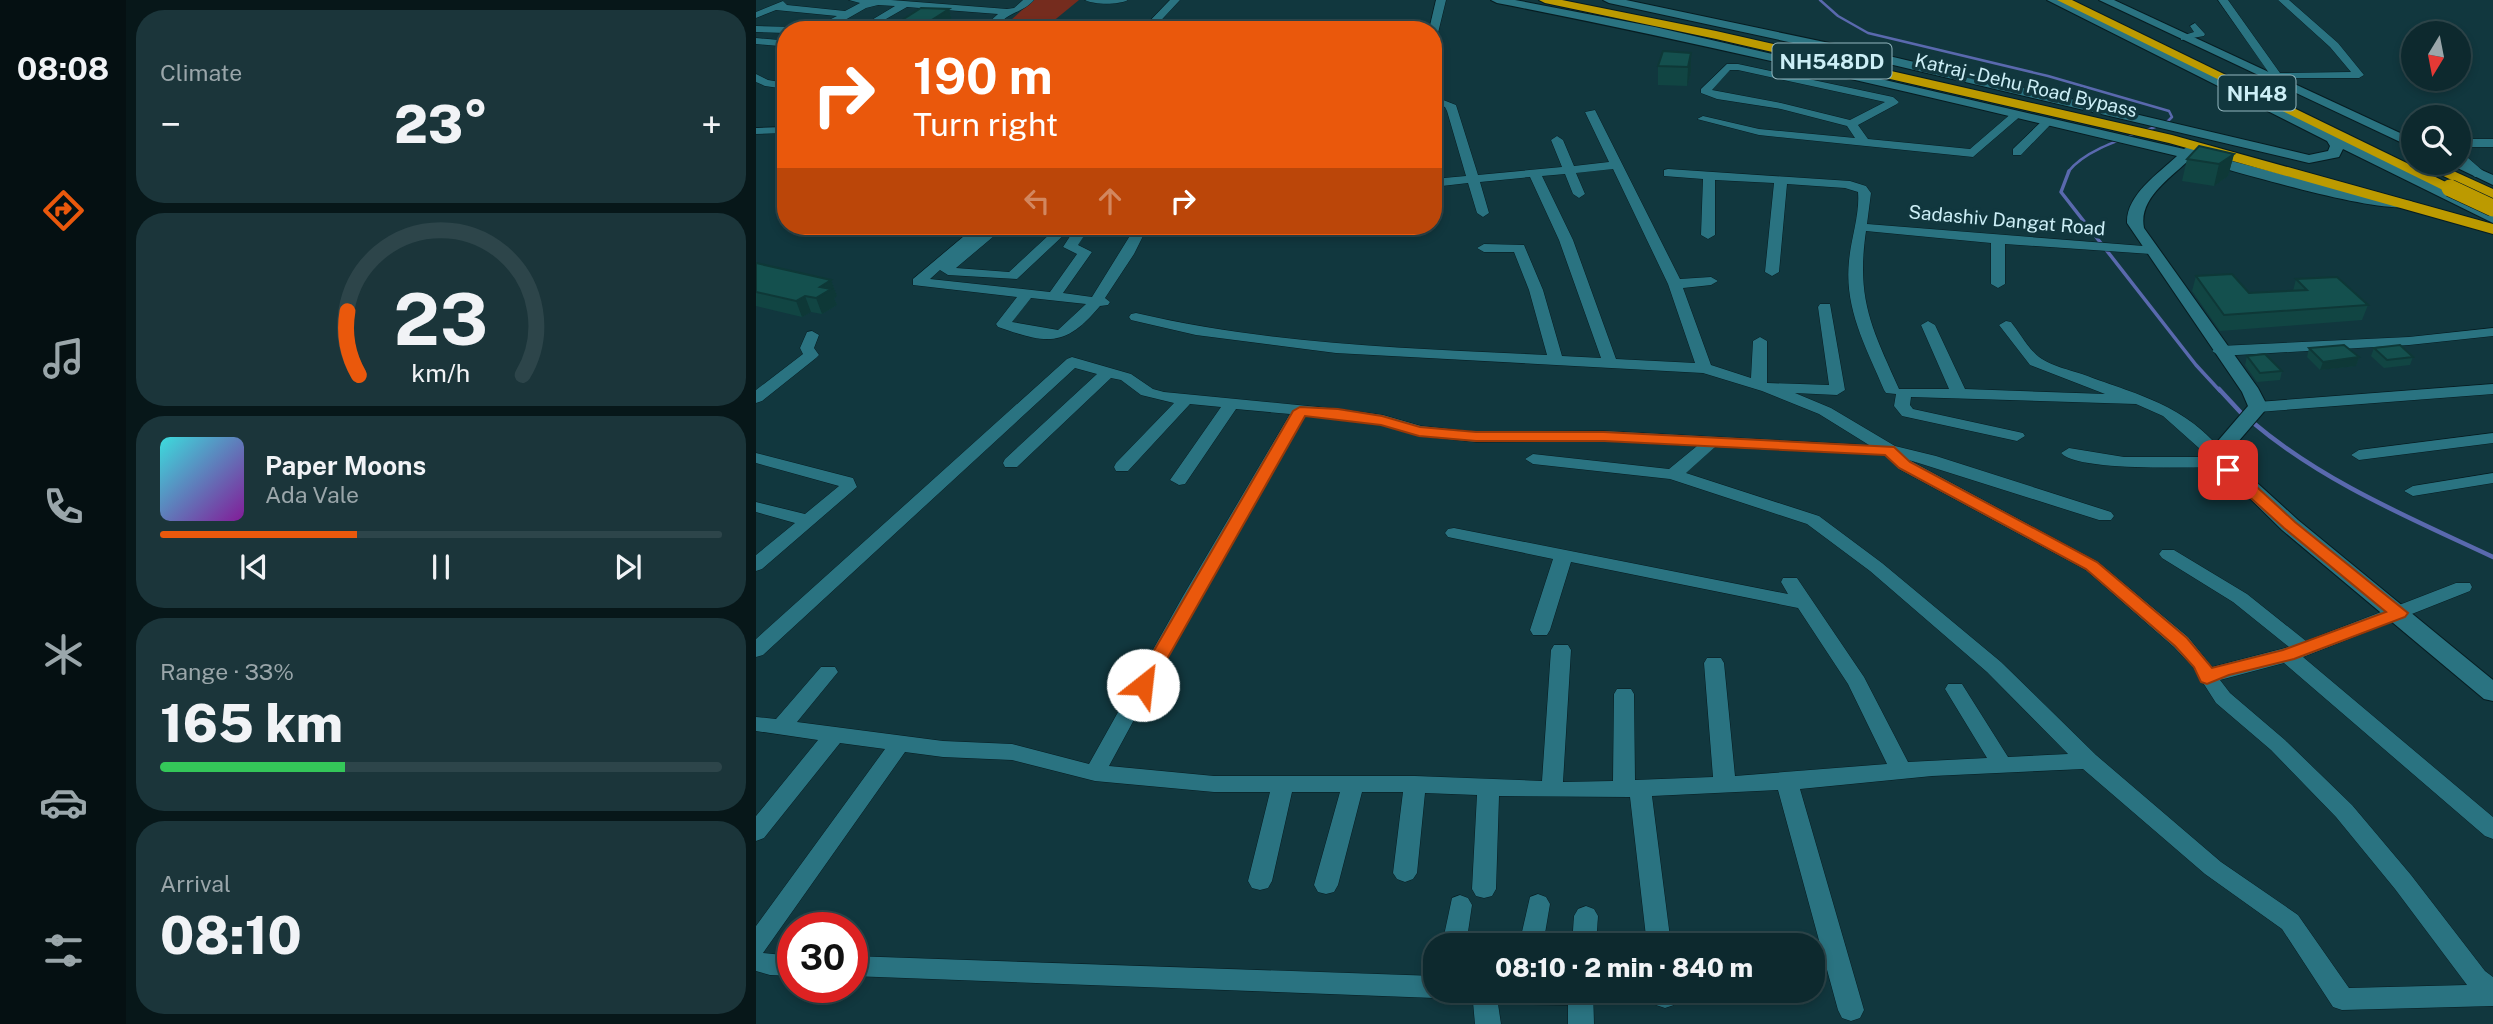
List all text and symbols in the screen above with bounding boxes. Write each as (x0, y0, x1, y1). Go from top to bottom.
north arrow (2401, 21, 2471, 91)
map controls (2401, 21, 2471, 175)
road number: NH548DD (1772, 43, 1892, 78)
text: 190 m (913, 47, 1053, 105)
icon: right (798, 49, 889, 140)
street label: Katraj - Dehu Road Bypass (1913, 49, 2139, 121)
text: 08:08 (17, 50, 109, 87)
text: Climate (160, 59, 242, 86)
road number: NH48 (2218, 76, 2296, 110)
text: 23° (394, 94, 488, 155)
text: − (160, 102, 181, 147)
text: + (701, 102, 722, 147)
button: search (2401, 105, 2471, 175)
text: Turn right (913, 106, 1058, 143)
icon: left (1018, 182, 1056, 220)
icon: ahead (1091, 182, 1129, 220)
icon: right (1164, 182, 1202, 220)
icon: directions (39, 186, 88, 235)
street label: Sadashiv Dangat Road (1908, 200, 2106, 240)
text: 23 (394, 277, 488, 362)
icon: music (39, 334, 88, 383)
text: km/h (412, 358, 470, 388)
pin (2198, 440, 2258, 500)
text: Paper Moons (265, 450, 426, 481)
icon: arrive (2209, 451, 2247, 489)
text: Ada Vale (265, 481, 359, 508)
icon: phone (39, 482, 88, 531)
icon: previous (235, 548, 273, 586)
icon: pause (422, 548, 460, 586)
icon: next (609, 548, 647, 586)
icon: climate (39, 630, 88, 679)
position arrow (1106, 648, 1180, 722)
text: Range · 33% (160, 658, 294, 685)
text: 165 km (160, 693, 343, 754)
icon: car (39, 778, 88, 827)
text: Arrival (160, 870, 231, 897)
text: 08:10 (160, 905, 302, 966)
speed limit sign: 30 (777, 912, 868, 1003)
icon: filters (39, 926, 88, 975)
text: 08:10 · 2 min · 840 m (1495, 952, 1753, 983)

